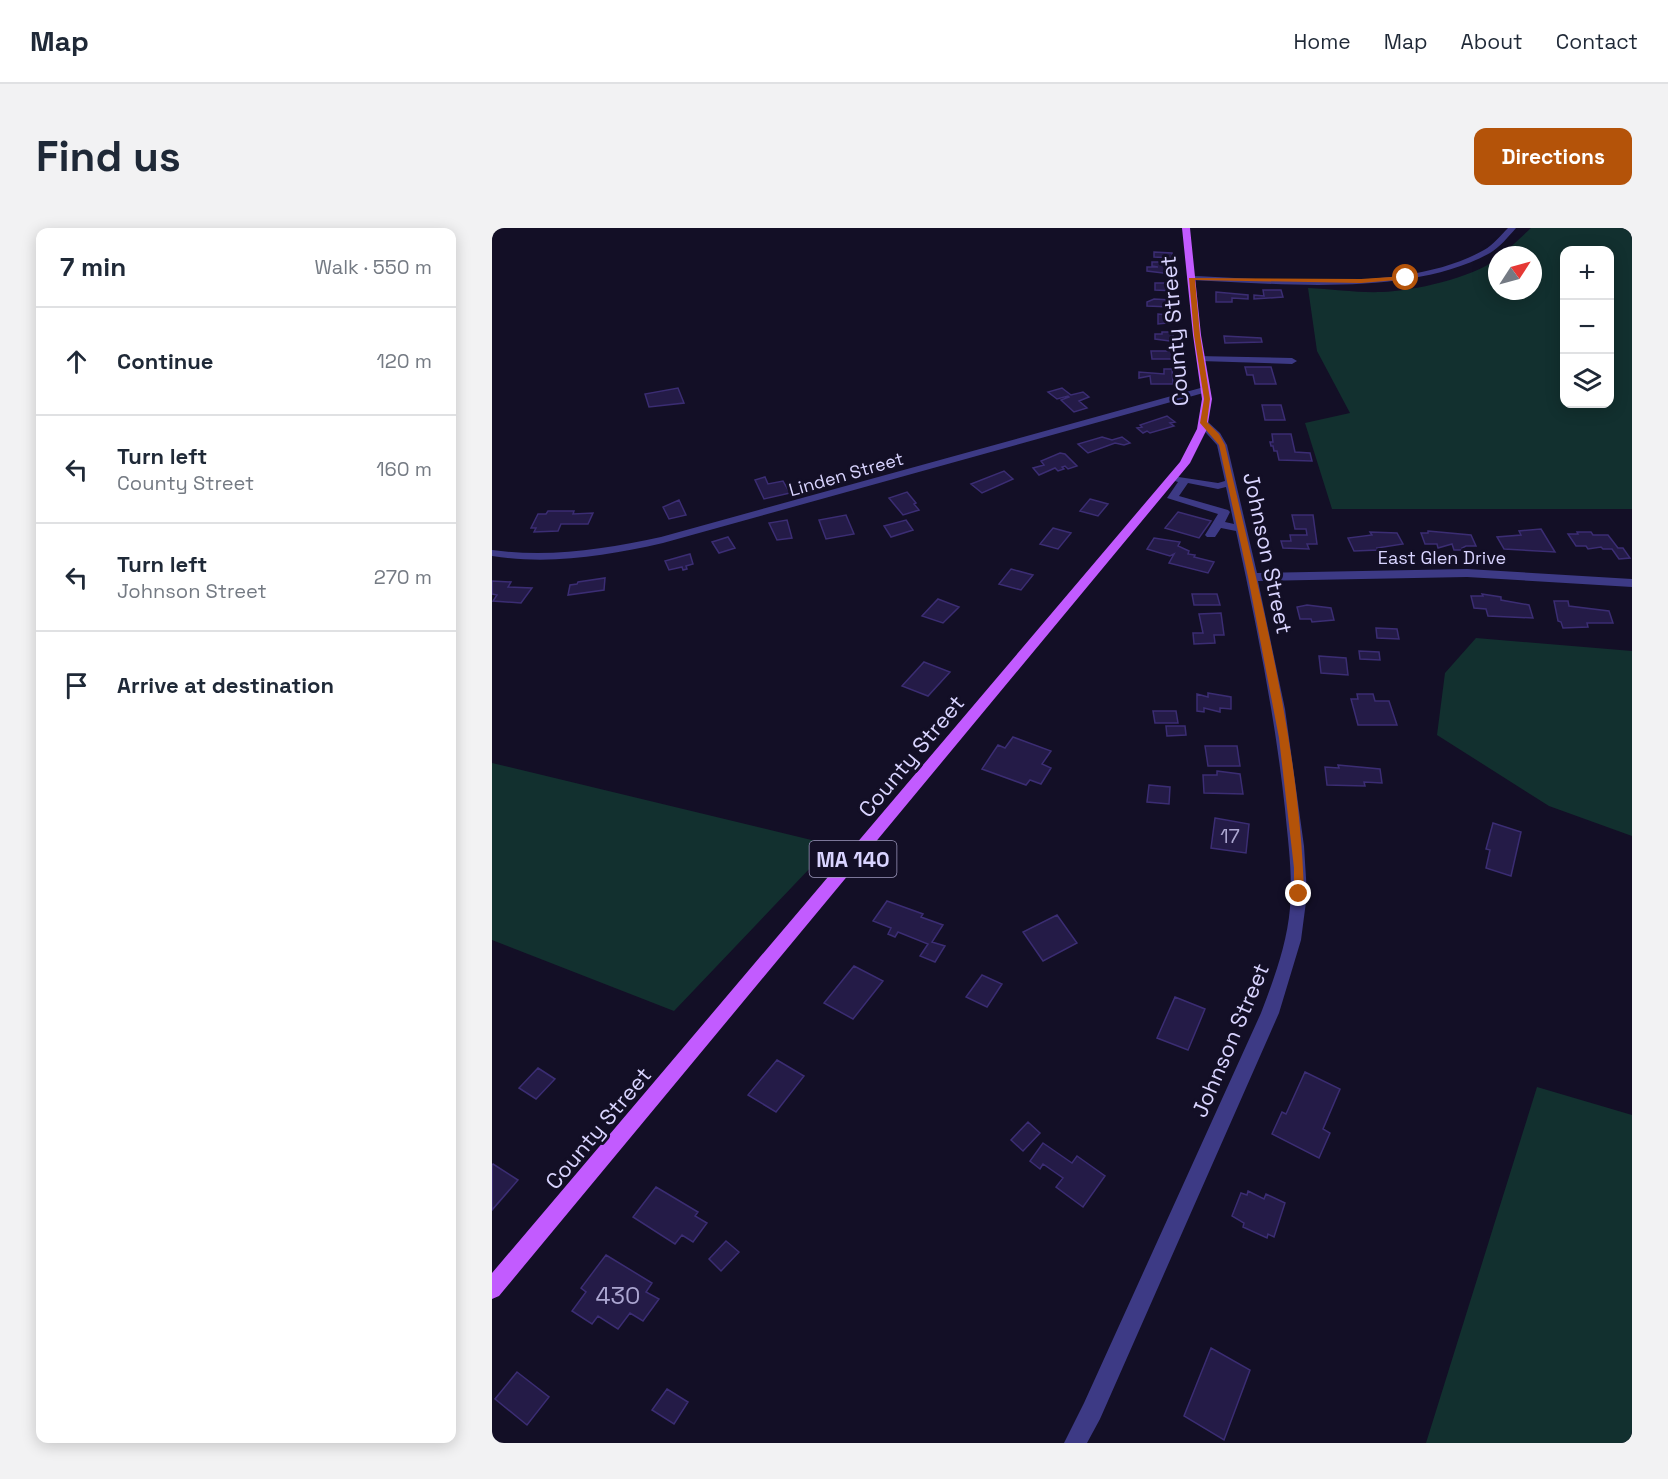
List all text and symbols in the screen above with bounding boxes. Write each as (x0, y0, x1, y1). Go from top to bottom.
text: Map (30, 23, 89, 59)
text: Home (1293, 28, 1351, 55)
text: Map (1384, 28, 1428, 55)
text: About (1461, 28, 1523, 55)
text: Contact (1556, 28, 1638, 55)
button: Directions (1474, 128, 1632, 185)
text: Find us (36, 130, 181, 183)
north arrow (1488, 246, 1542, 300)
map controls (1560, 246, 1614, 408)
button: + (1560, 246, 1614, 300)
text: 7 min (60, 250, 126, 284)
text: Walk · 550 m (314, 254, 432, 280)
street label: County Street (1153, 255, 1195, 407)
route start (1392, 264, 1418, 290)
button: − (1560, 300, 1614, 354)
icon: ahead (60, 345, 93, 378)
text: Continue (117, 347, 213, 375)
text: 120 m (376, 348, 432, 374)
button: layers (1560, 354, 1614, 408)
text: Turn left (117, 442, 207, 470)
street label: Linden Street (786, 447, 906, 501)
icon: left (60, 453, 93, 486)
text: 160 m (376, 456, 432, 482)
text: County Street (117, 470, 254, 496)
street label: Johnson Street (1237, 470, 1299, 636)
street label: East Glen Drive (1378, 546, 1506, 569)
text: Turn left (117, 550, 207, 578)
icon: left (60, 561, 93, 594)
text: 270 m (374, 564, 432, 590)
text: Johnson Street (117, 578, 267, 604)
icon: arrive (60, 669, 93, 702)
text: Arrive at destination (117, 671, 334, 699)
street label: County Street (852, 689, 970, 823)
house number: 17 (1220, 823, 1240, 849)
road number: MA 140 (810, 841, 896, 877)
route end (1285, 880, 1311, 906)
street label: Johnson Street (1185, 959, 1275, 1121)
street label: County Street (539, 1061, 657, 1195)
house number: 430 (596, 1280, 640, 1311)

